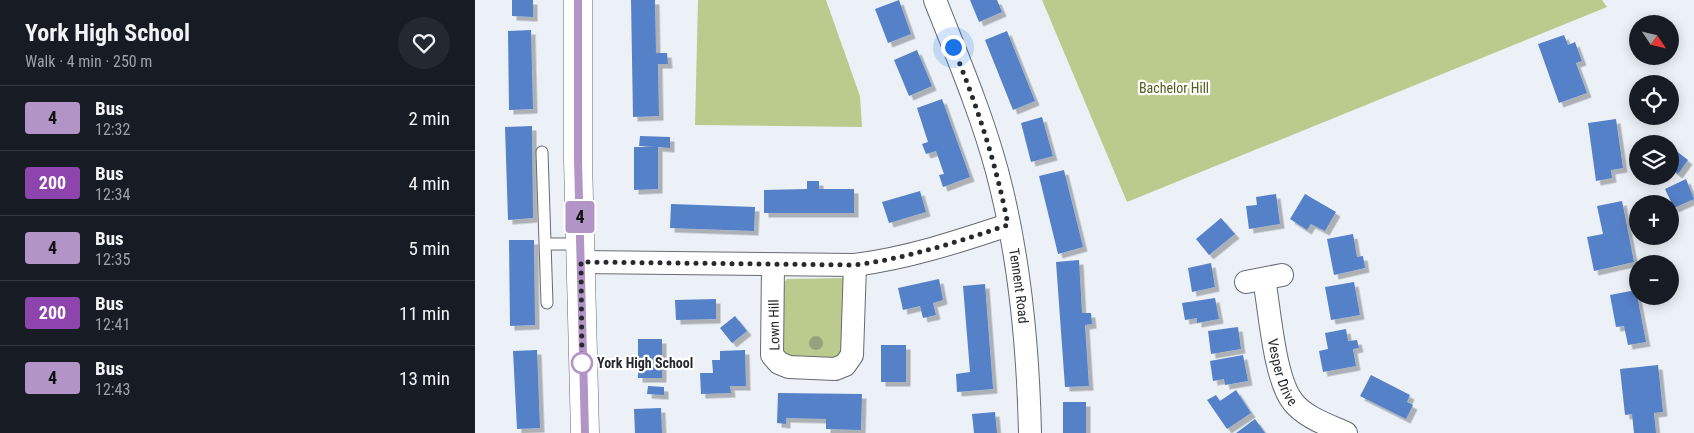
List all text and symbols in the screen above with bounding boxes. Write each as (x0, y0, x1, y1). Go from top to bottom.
north arrow (1629, 15, 1679, 65)
map controls (1629, 15, 1679, 305)
button: heart (398, 17, 450, 69)
text: York High School (25, 19, 190, 47)
your location (941, 35, 966, 60)
text: Walk · 4 min · 250 m (25, 52, 152, 71)
button: locate (1629, 75, 1679, 125)
park label: Bachelor Hill (1139, 80, 1209, 96)
text: Bus (95, 97, 124, 120)
text: 4 (48, 107, 57, 128)
text: 2 min (408, 107, 450, 130)
text: 12:32 (95, 120, 130, 139)
button: layers (1629, 135, 1679, 185)
text: Bus (95, 162, 124, 185)
text: 200 (39, 172, 66, 193)
text: 4 min (408, 172, 450, 195)
text: 12:34 (95, 185, 130, 204)
button: + (1629, 195, 1679, 245)
line badge: 4 (564, 201, 596, 233)
text: 4 (575, 206, 585, 227)
text: Bus (95, 227, 124, 250)
text: 4 (48, 237, 57, 258)
text: 5 min (408, 237, 450, 260)
street label: Tennent Road (1006, 247, 1032, 324)
text: 12:35 (95, 250, 130, 269)
button: − (1629, 255, 1679, 305)
text: Bus (95, 292, 124, 315)
street label: Lown Hill (766, 299, 782, 351)
text: 200 (39, 302, 66, 323)
text: 11 min (399, 302, 450, 325)
text: 12:41 (95, 315, 130, 334)
street label: Vesper Drive (1265, 337, 1301, 409)
marker: York High School (571, 352, 593, 374)
place label: York High School (597, 355, 693, 371)
text: Bus (95, 357, 124, 380)
text: 4 (48, 367, 57, 388)
text: 13 min (399, 367, 450, 390)
text: 12:43 (95, 380, 130, 399)

